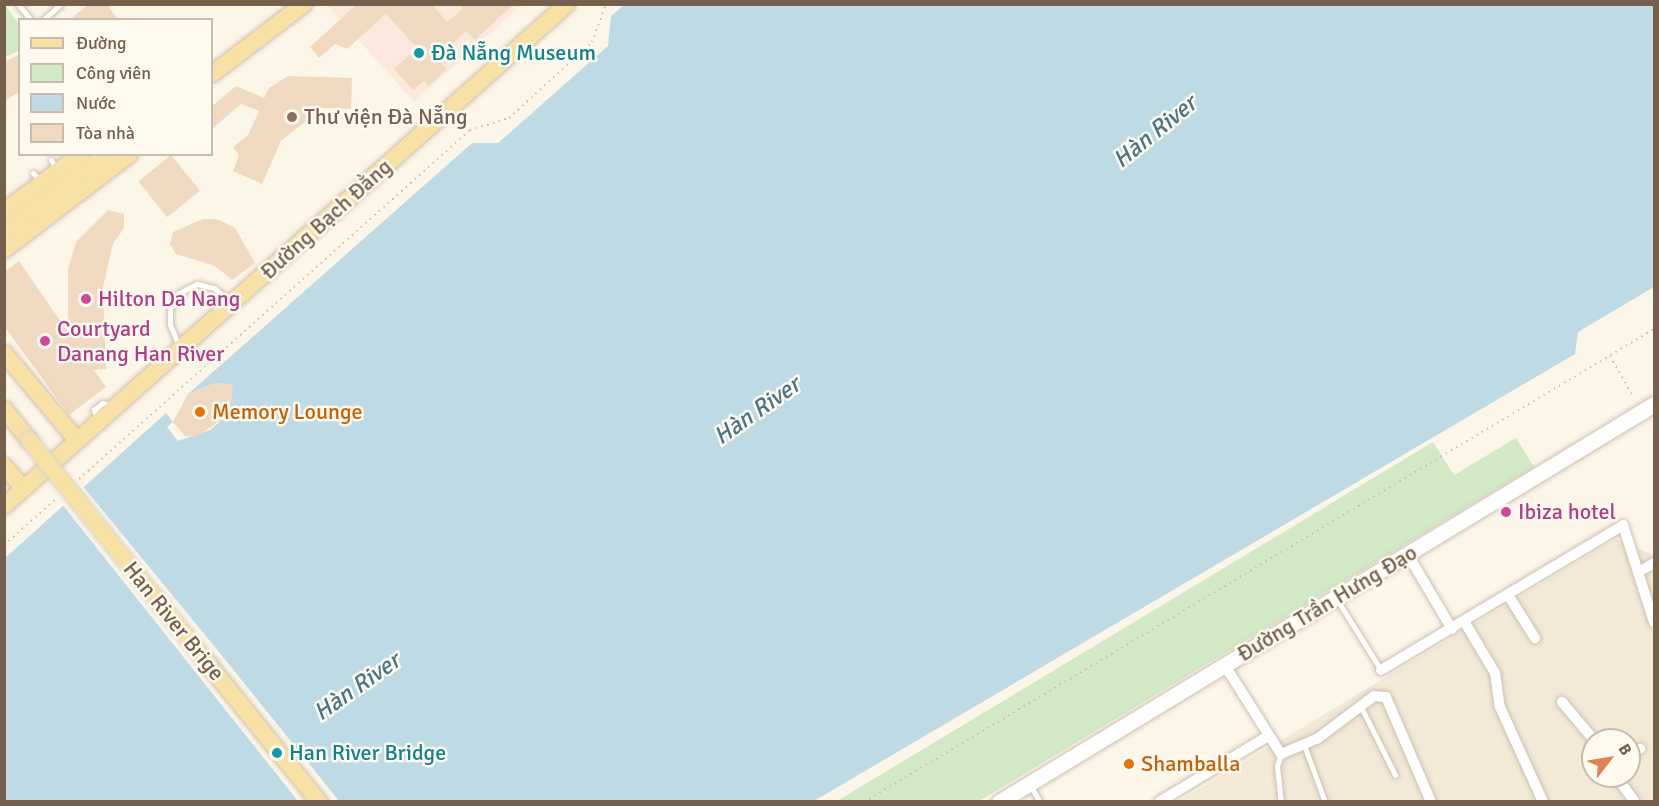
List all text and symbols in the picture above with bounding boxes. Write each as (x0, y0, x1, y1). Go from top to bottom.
legend (18, 18, 213, 156)
text: Đường (76, 32, 127, 54)
place label: Đà Nẵng Museum (431, 40, 596, 66)
marker: Đà Nẵng Museum (412, 46, 426, 60)
text: Công viên (76, 62, 151, 84)
water label: Hàn River (1108, 90, 1202, 174)
text: Nước (76, 92, 116, 114)
place label: Thư viện Đà Nẵng (304, 104, 468, 130)
marker: Thư viện Đà Nẵng (285, 110, 299, 124)
text: Tòa nhà (76, 122, 135, 144)
street label: Đường Bạch Đằng (255, 153, 397, 285)
place label: Hilton Da Nang (98, 286, 240, 312)
marker: Hilton Da Nang (79, 292, 93, 306)
place label: Courtyard Danang Han River (57, 315, 224, 366)
marker: Courtyard Danang Han River (38, 334, 52, 348)
water label: Hàn River (708, 371, 806, 451)
place label: Memory Lounge (212, 399, 363, 425)
marker: Memory Lounge (193, 405, 207, 419)
place label: Ibiza hotel (1518, 499, 1616, 525)
marker: Ibiza hotel (1499, 505, 1513, 519)
street label: Đường Trần Hưng Đạo (1232, 539, 1422, 667)
street label: Han River Brige (118, 556, 230, 686)
water label: Hàn River (308, 647, 406, 727)
north arrow (1581, 728, 1641, 788)
place label: Han River Bridge (289, 740, 446, 766)
text: B (1614, 740, 1636, 759)
marker: Han River Bridge (270, 746, 284, 760)
place label: Shamballa (1141, 751, 1241, 777)
marker: Shamballa (1122, 757, 1136, 771)

